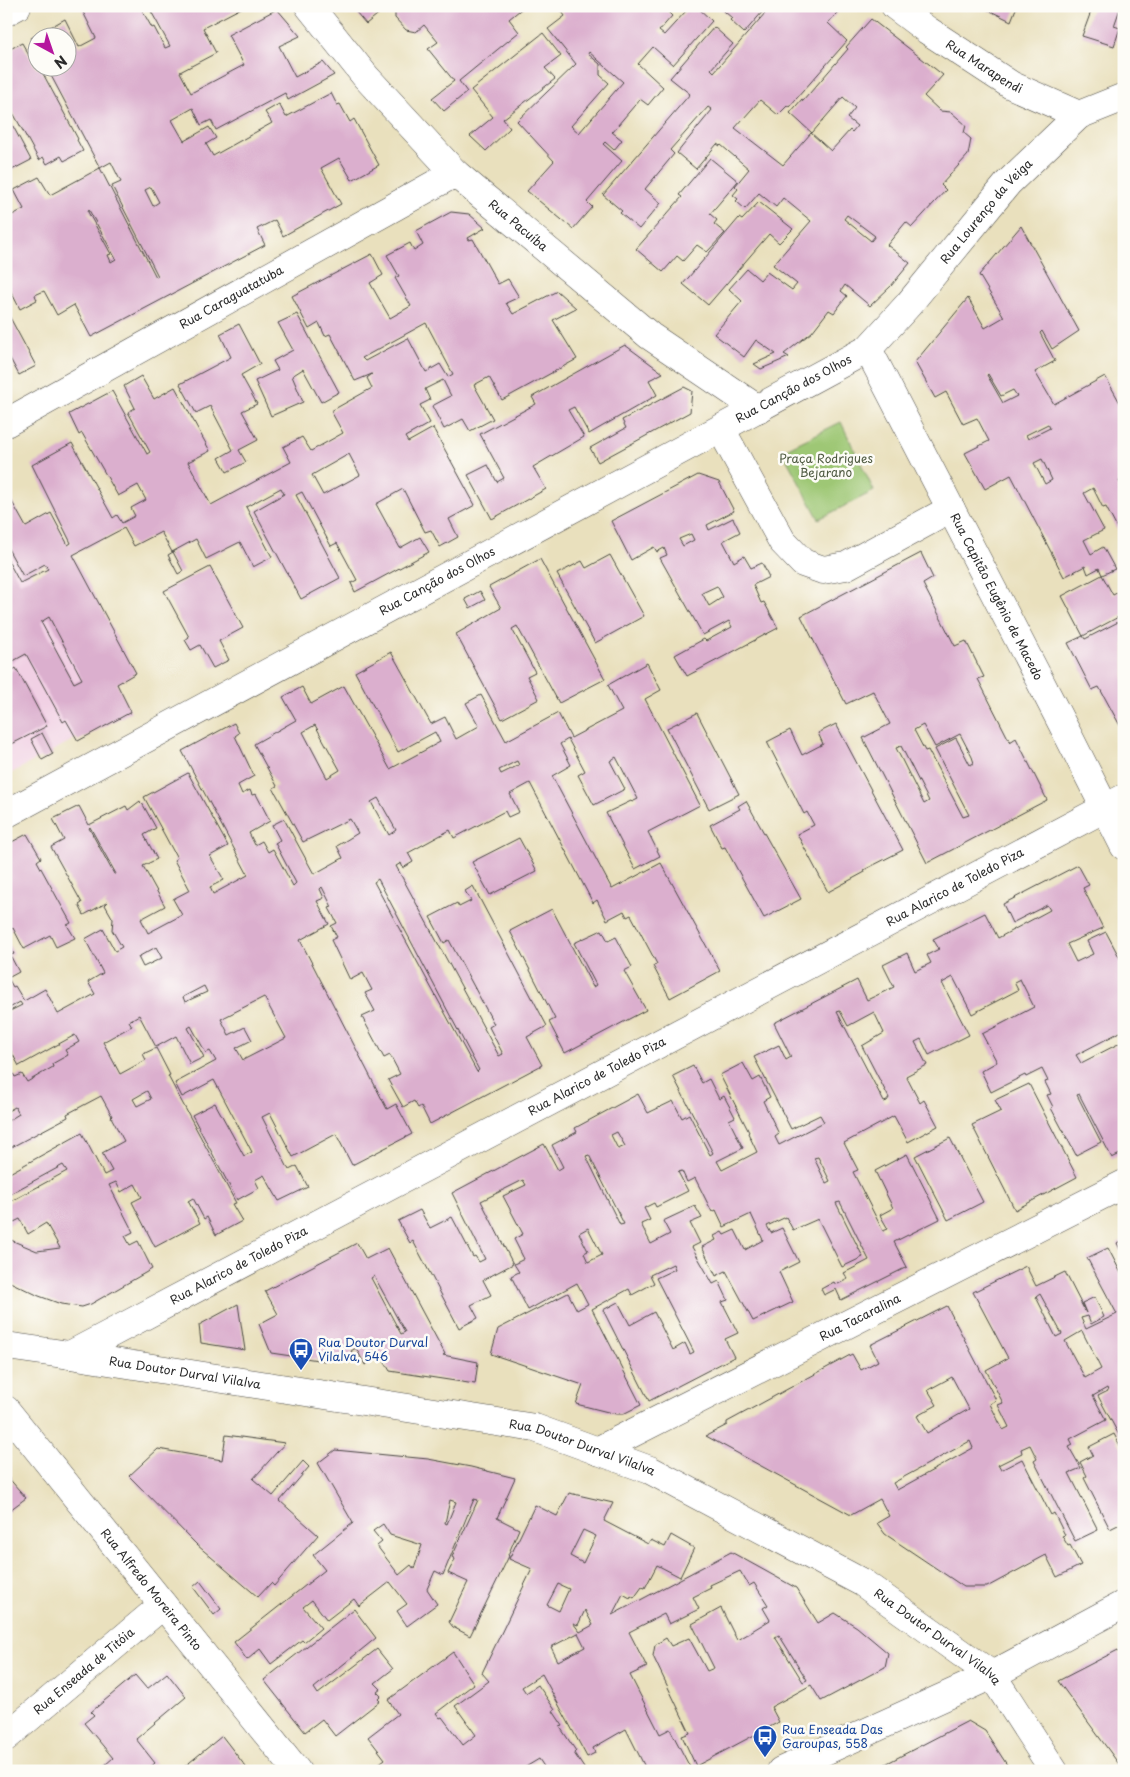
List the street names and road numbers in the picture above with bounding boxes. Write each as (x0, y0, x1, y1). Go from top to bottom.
street label: Rua Marapendi (943, 35, 1026, 97)
street label: Rua Lourenço da Veiga (935, 154, 1036, 267)
street label: Rua Pacuíba (485, 195, 553, 255)
street label: Rua Caraguatatuba (176, 260, 287, 333)
street label: Rua Canção dos Olhos (732, 349, 855, 427)
street label: Rua Capitão Eugênio de Macedo (946, 509, 1048, 683)
street label: Rua Canção dos Olhos (375, 542, 499, 619)
street label: Rua Alarico de Toledo Piza (883, 842, 1027, 930)
street label: Rua Alarico de Toledo Piza (524, 1032, 669, 1119)
street label: Rua Alarico de Toledo Piza (166, 1221, 311, 1309)
street label: Rua Tacaralina (816, 1288, 904, 1345)
street label: Rua Doutor Durval Vilalva (108, 1351, 263, 1393)
street label: Rua Doutor Durval Vilalva (508, 1414, 659, 1480)
street label: Rua Alfredo Moreira Pinto (97, 1524, 207, 1654)
street label: Rua Doutor Durval Vilalva (871, 1584, 1006, 1688)
street label: Rua Enseada de Titóia (29, 1622, 138, 1718)

